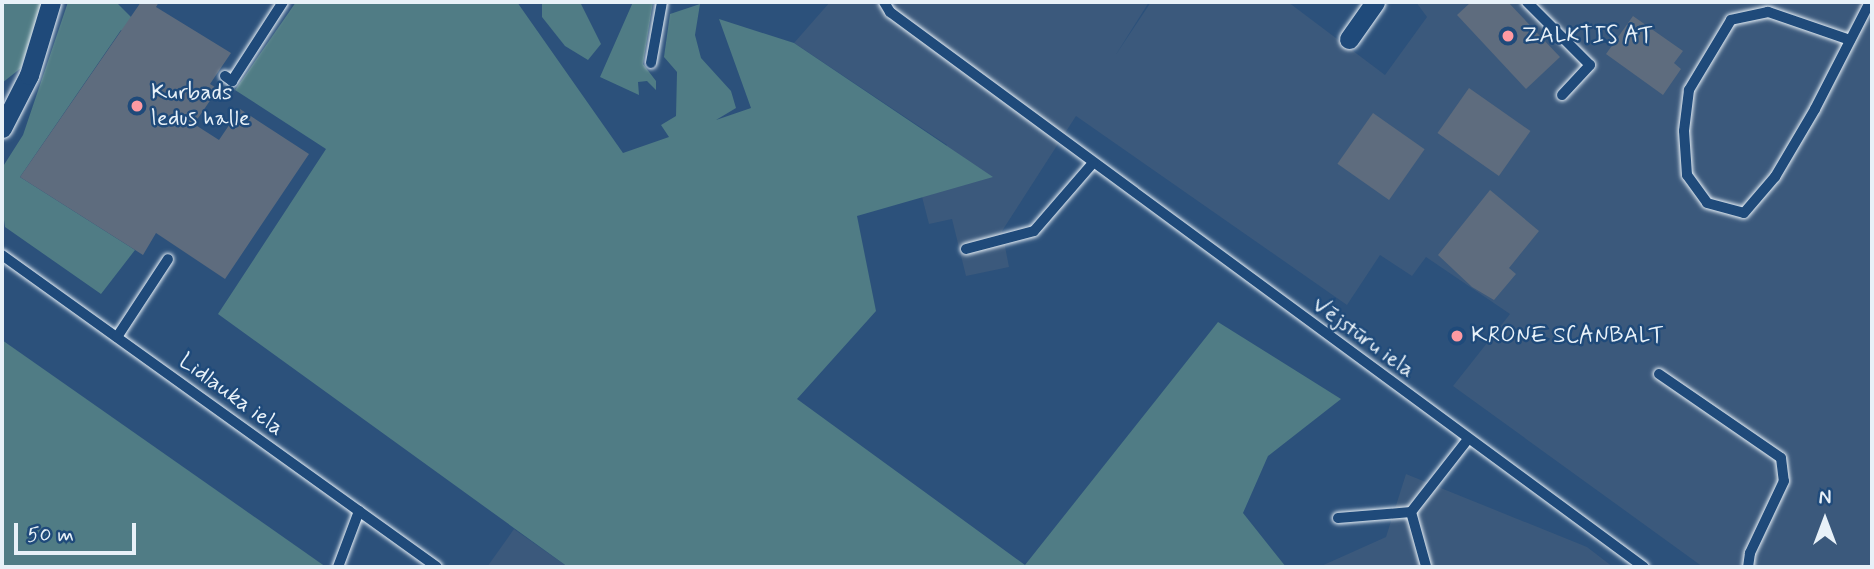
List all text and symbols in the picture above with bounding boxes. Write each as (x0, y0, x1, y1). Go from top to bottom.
place label: ZALKTIS AT (1522, 22, 1652, 50)
marker: ZALKTIS AT (1500, 28, 1516, 44)
place label: Kurbads ledus halle (151, 79, 248, 133)
marker: Kurbads ledus halle (129, 98, 145, 114)
street label: Vējstūru iela (1306, 291, 1420, 385)
place label: KRONE SCANBALT (1471, 322, 1664, 350)
marker: KRONE SCANBALT (1449, 328, 1465, 344)
street label: Lidlauka iela (173, 347, 289, 443)
north arrow (1790, 485, 1860, 555)
text: N (1819, 486, 1831, 511)
scale bar (18, 510, 140, 554)
text: 50 m (27, 521, 74, 549)

